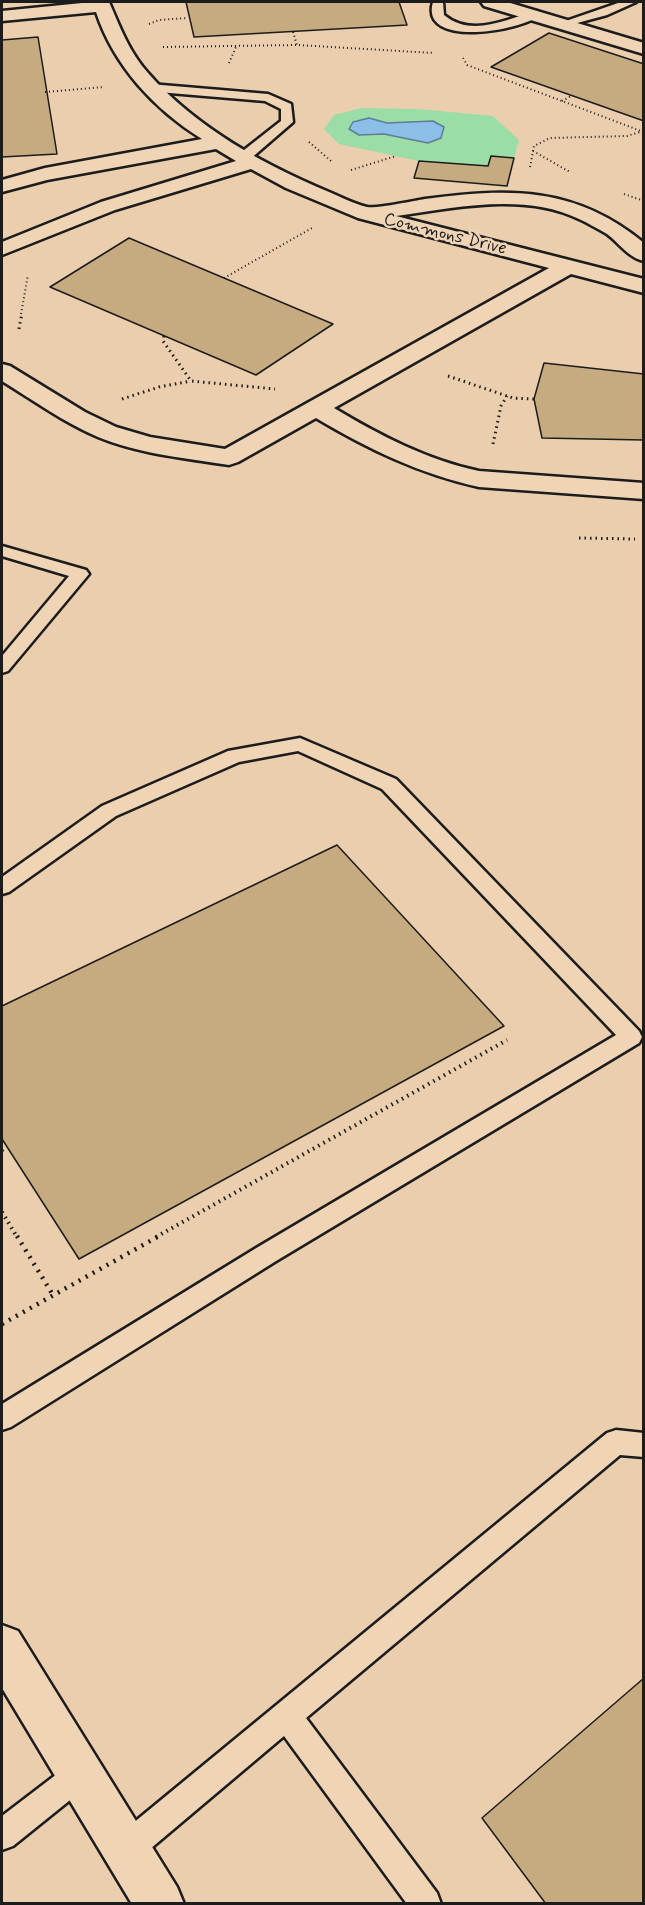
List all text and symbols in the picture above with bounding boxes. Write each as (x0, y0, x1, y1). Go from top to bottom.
street label: Commons Drive (381, 209, 509, 261)

